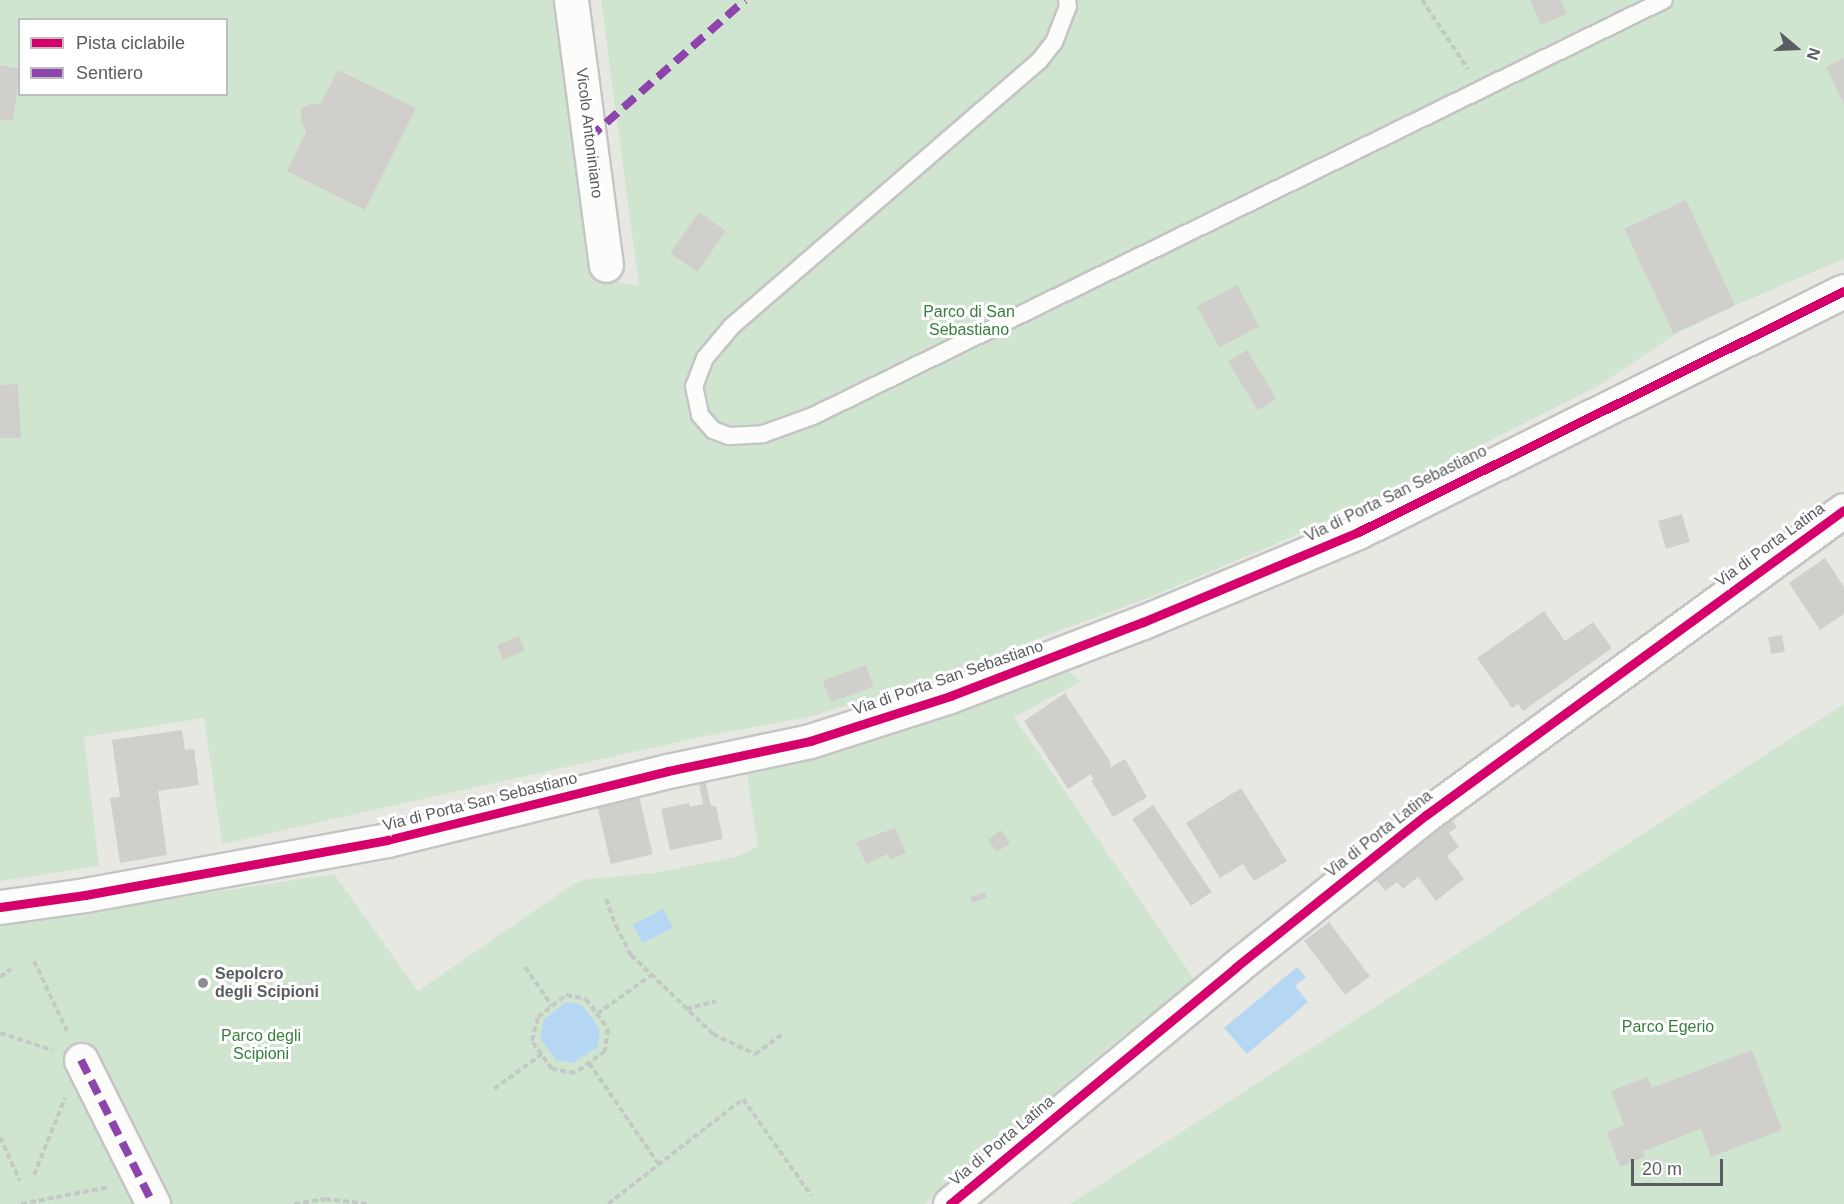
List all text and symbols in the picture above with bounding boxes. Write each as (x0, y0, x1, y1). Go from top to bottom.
legend (18, 18, 228, 96)
north arrow (1766, 18, 1826, 78)
text: Pista ciclabile (76, 33, 185, 53)
text: N (1804, 46, 1823, 62)
text: Sentiero (76, 63, 143, 83)
street label: Vicolo Antoniniano (571, 66, 607, 200)
park label: Parco di San Sebastiano (923, 302, 1015, 340)
street label: Via di Porta San Sebastiano (1302, 442, 1490, 546)
street label: Via di Porta Latina (1712, 499, 1828, 591)
street label: Via di Porta San Sebastiano (850, 636, 1046, 720)
street label: Via di Porta San Sebastiano (381, 769, 579, 835)
street label: Via di Porta Latina (1322, 786, 1436, 882)
place label: Sepolcro degli Scipioni (215, 964, 319, 1002)
marker: Sepolcro degli Scipioni (196, 976, 210, 990)
park label: Parco Egerio (1622, 1017, 1714, 1037)
park label: Parco degli Scipioni (221, 1026, 301, 1064)
street label: Via di Porta Latina (946, 1092, 1058, 1190)
scale bar (1634, 1147, 1726, 1185)
text: 20 m (1642, 1159, 1682, 1179)

